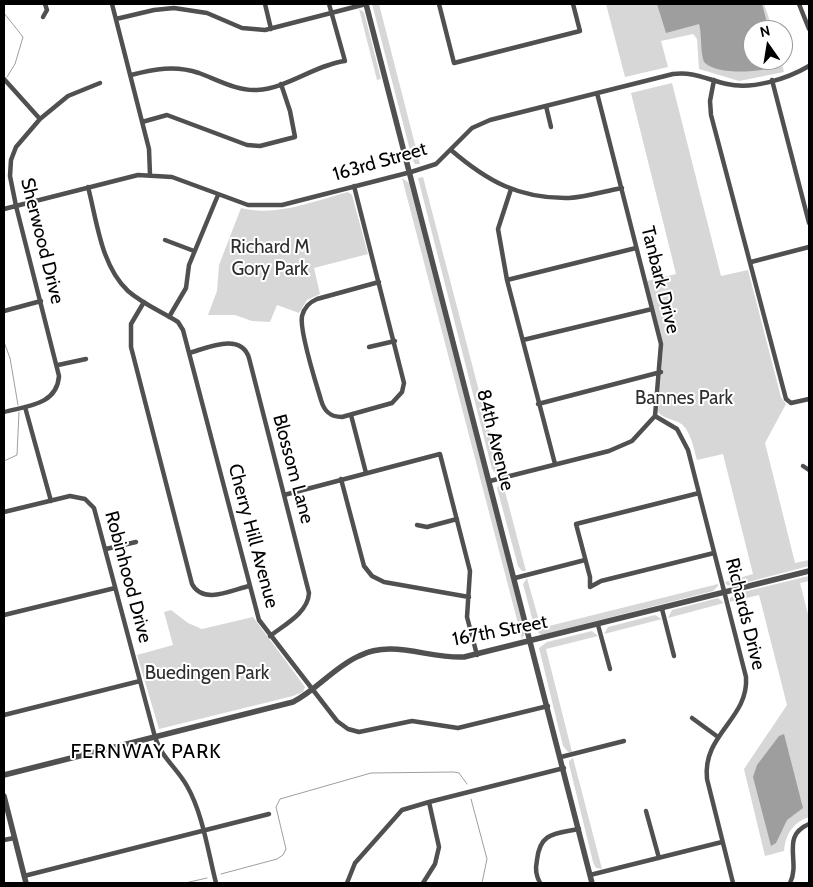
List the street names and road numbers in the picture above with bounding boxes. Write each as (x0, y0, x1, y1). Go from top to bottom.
street label: 163rd Street (330, 138, 430, 186)
street label: Sherwood Drive (15, 176, 69, 306)
street label: Tanbark Drive (636, 224, 684, 336)
street label: 84th Avenue (471, 387, 519, 493)
street label: Blossom Lane (267, 412, 319, 526)
street label: Cherry Hill Avenue (223, 461, 283, 611)
street label: Robinhood Drive (99, 509, 157, 645)
street label: Richards Drive (720, 556, 770, 672)
street label: 167th Street (451, 611, 549, 651)

